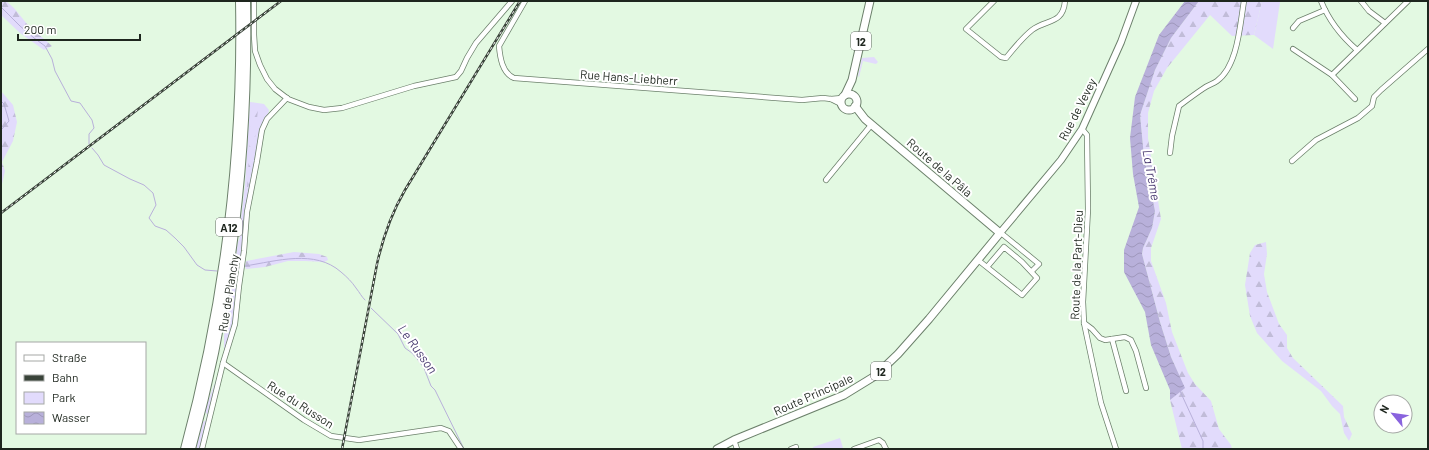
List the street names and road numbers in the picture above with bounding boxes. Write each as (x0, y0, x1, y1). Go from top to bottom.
road number: 12 (851, 32, 871, 50)
street label: Rue Hans-Liebherr (580, 67, 679, 87)
street label: Rue de Vevey (1055, 75, 1099, 142)
street label: Route de la Pâla (904, 135, 976, 199)
street label: Route de la Part-Dieu (1067, 210, 1085, 320)
road number: A12 (216, 218, 242, 236)
street label: Rue de Planchy (215, 253, 241, 333)
road number: 12 (871, 362, 891, 380)
street label: Route Principale (771, 370, 855, 418)
street label: Rue du Russon (265, 377, 337, 431)

